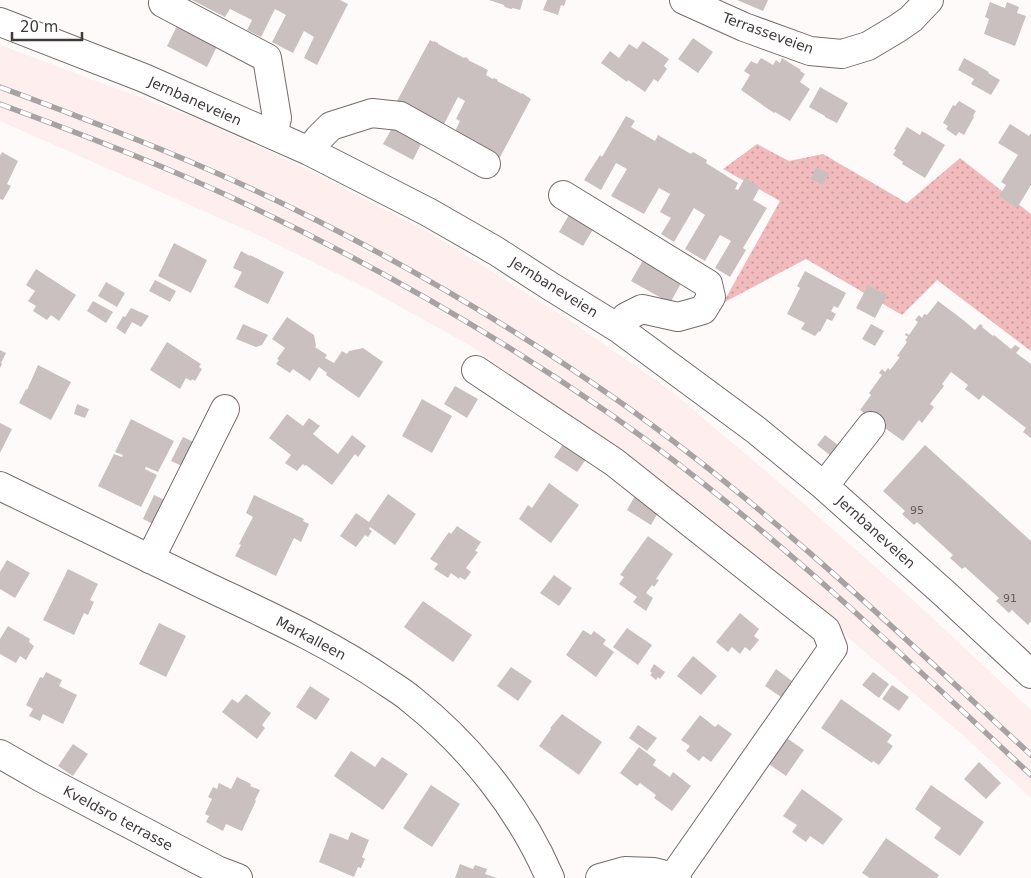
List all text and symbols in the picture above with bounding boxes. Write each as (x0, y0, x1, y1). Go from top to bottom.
street label: Terrasseveien (719, 9, 816, 57)
scale bar (12, 10, 82, 42)
text: 20 m (20, 18, 58, 36)
street label: Jernbaneveien (145, 73, 244, 129)
street label: Jernbaneveien (506, 253, 601, 320)
street label: Jernbaneveien (833, 492, 919, 572)
house number: 95 (910, 504, 924, 517)
house number: 91 (1003, 592, 1017, 605)
street label: Markalleen (273, 613, 349, 663)
street label: Kveldsro terrasse (60, 782, 176, 854)

